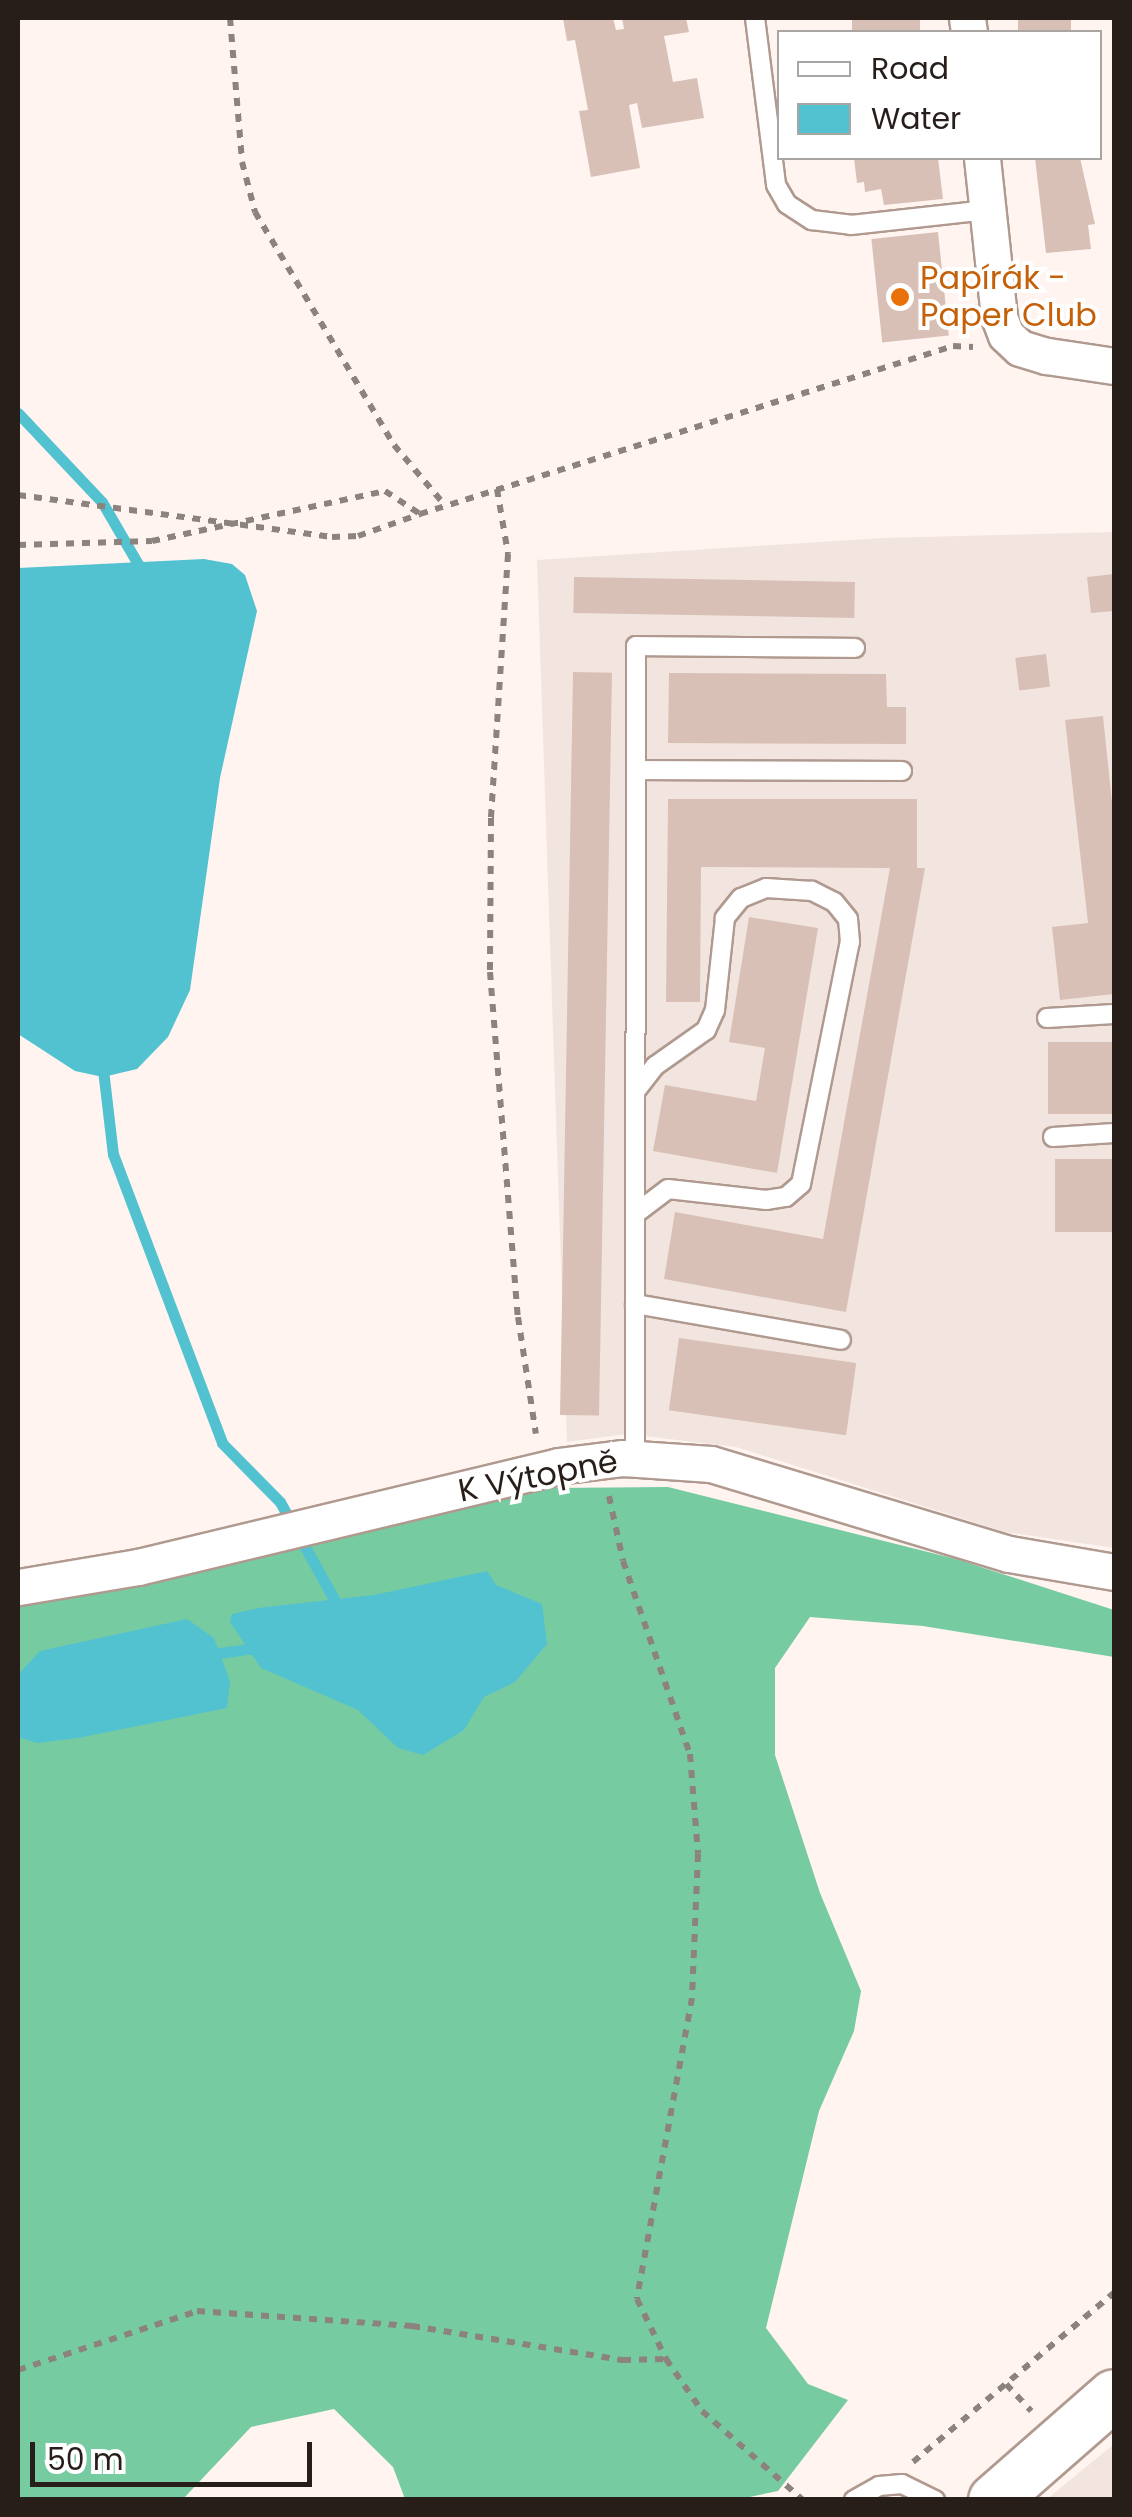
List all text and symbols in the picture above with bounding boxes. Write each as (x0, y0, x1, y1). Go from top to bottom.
legend (777, 30, 1102, 160)
text: Road (871, 47, 949, 90)
text: Water (871, 97, 961, 140)
place label: Papírák - Paper Club (920, 260, 1097, 335)
marker: Papírák - Paper Club (889, 286, 911, 308)
street label: K Výtopně (455, 1442, 621, 1510)
scale bar (35, 2422, 318, 2484)
text: 50 m (47, 2438, 124, 2481)

